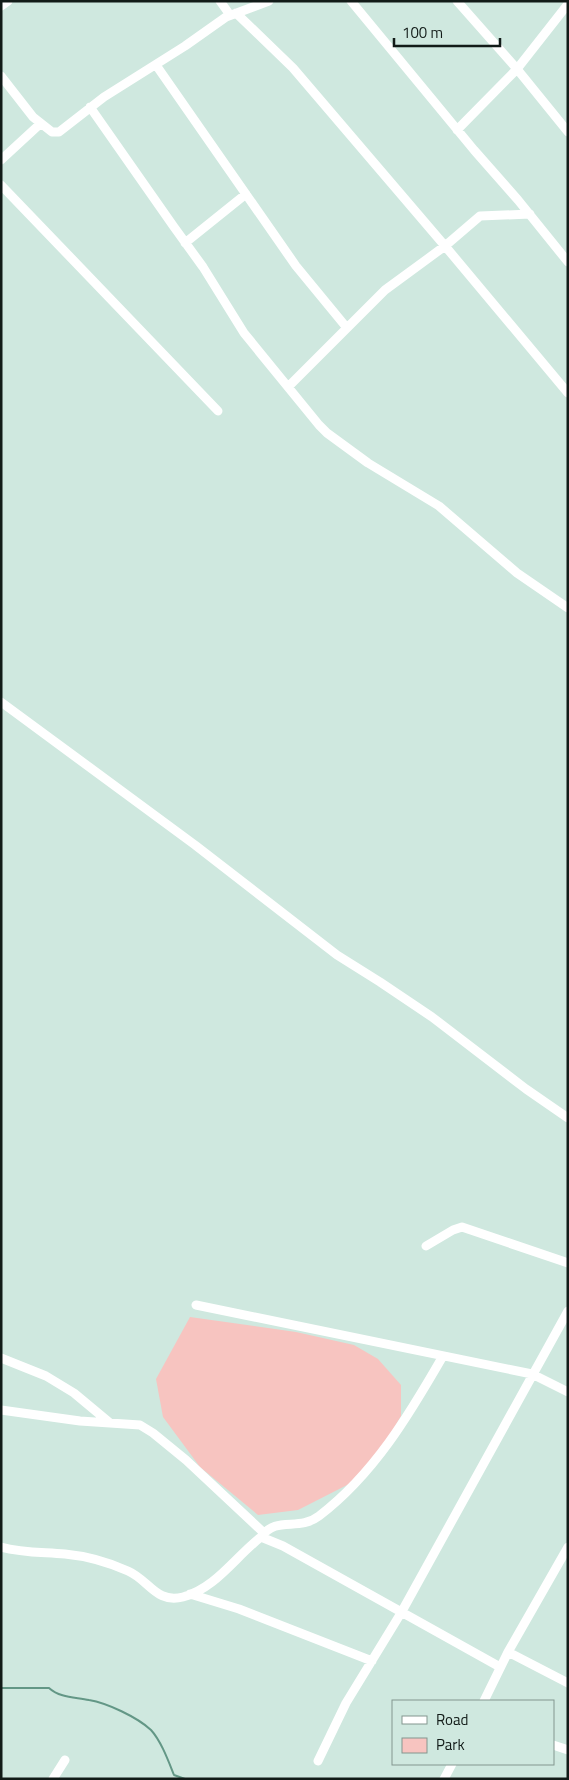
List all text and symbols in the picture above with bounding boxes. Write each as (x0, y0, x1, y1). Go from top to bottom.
scale bar (394, 15, 500, 47)
text: 100 m (402, 21, 443, 44)
legend (392, 1700, 554, 1765)
text: Road (436, 1708, 468, 1731)
text: Park (436, 1733, 465, 1756)

